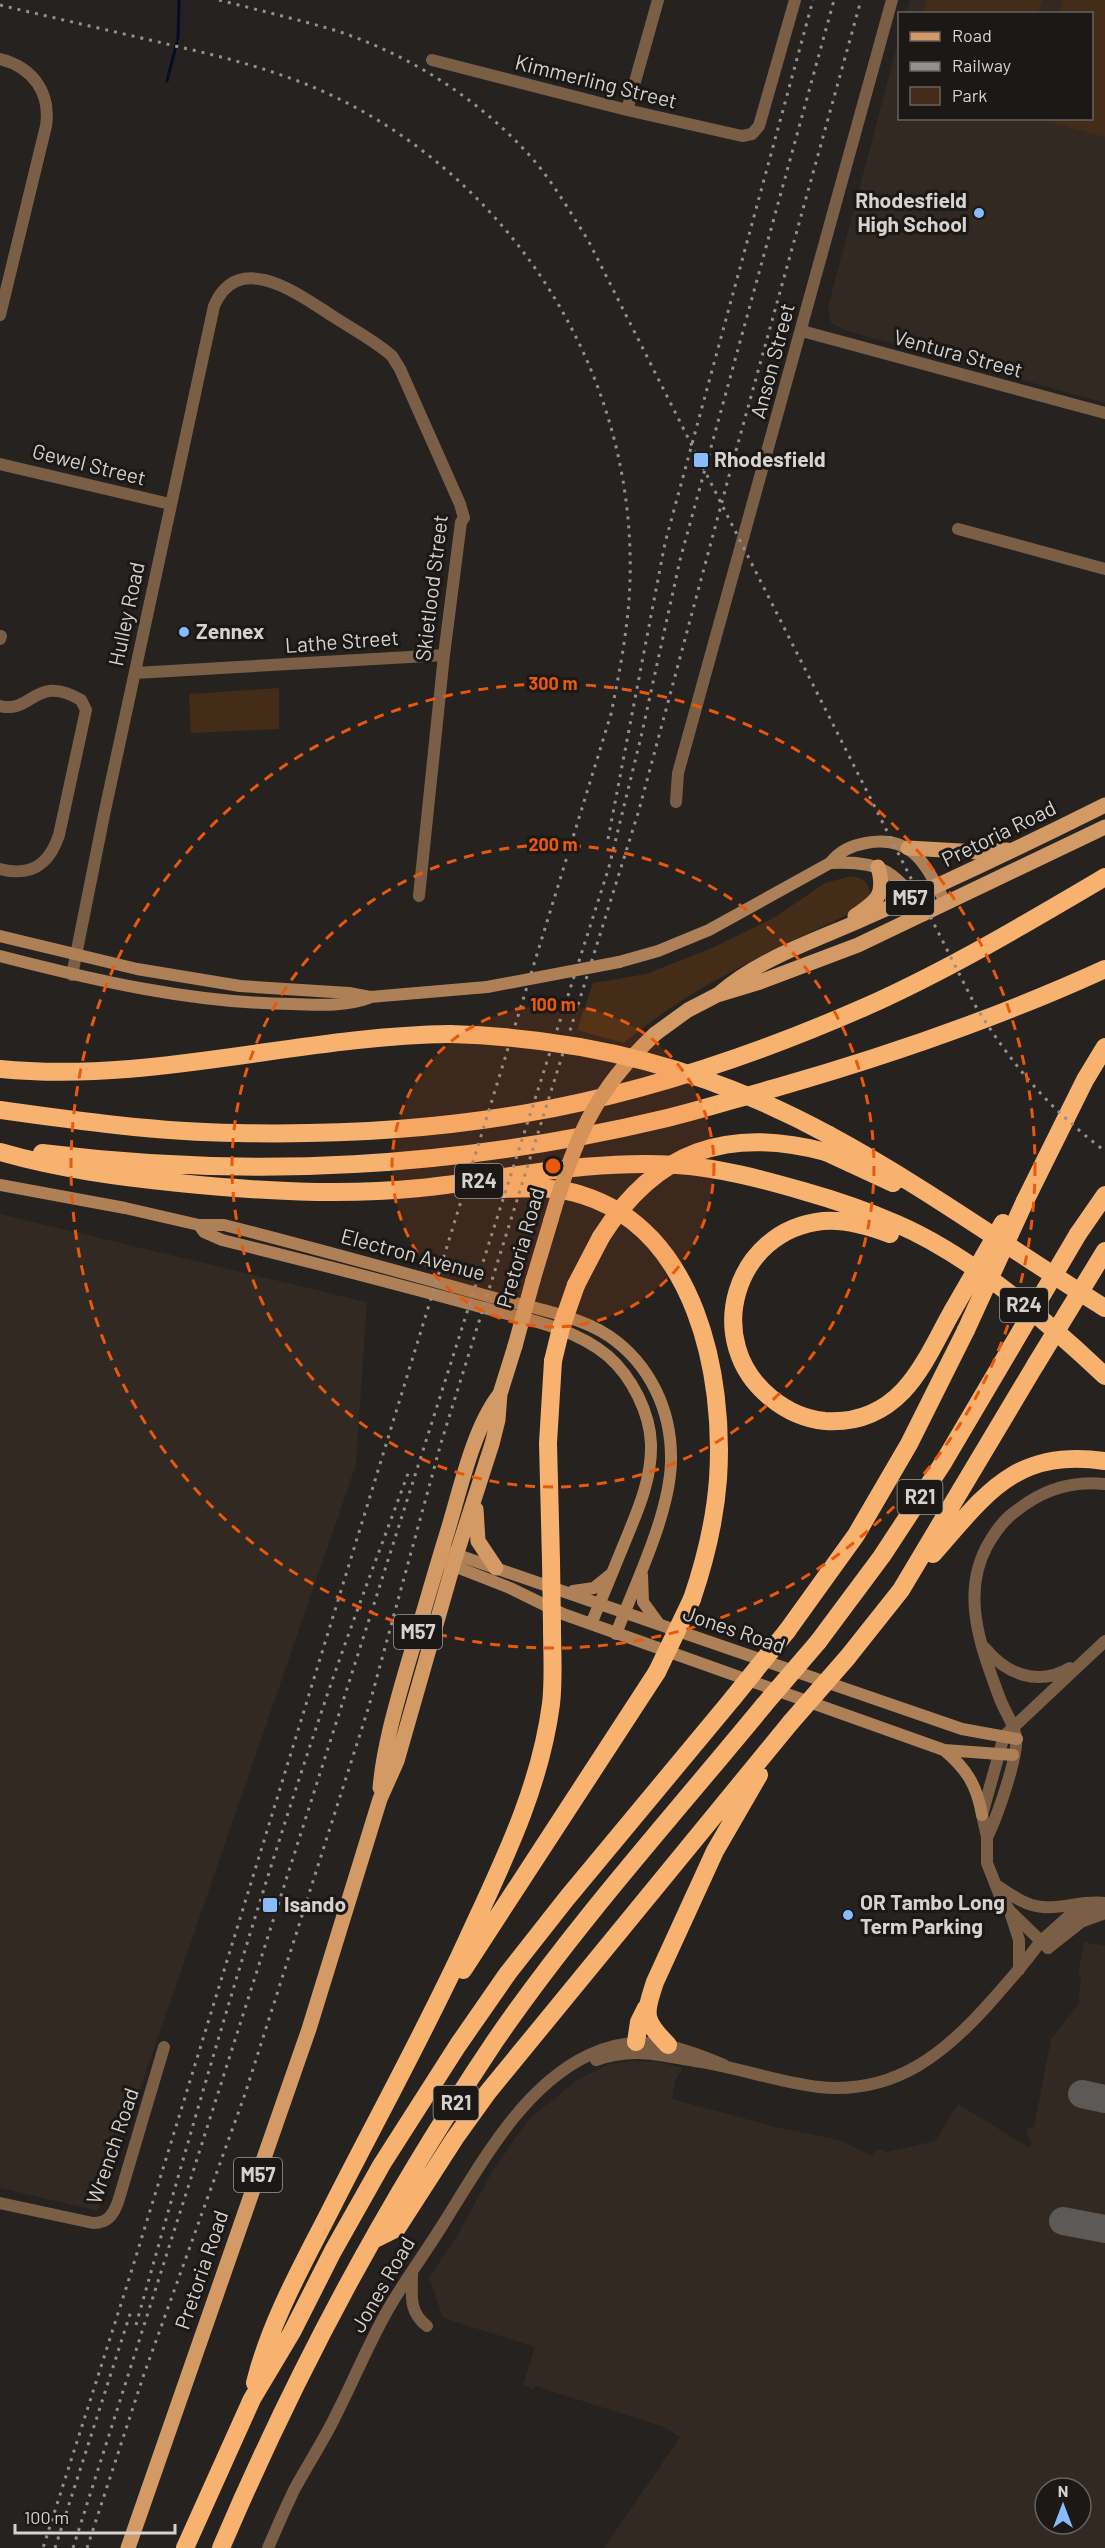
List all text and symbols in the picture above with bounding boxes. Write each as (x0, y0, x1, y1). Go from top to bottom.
legend (898, 12, 1093, 120)
text: Road (952, 24, 992, 46)
street label: Kimmerling Street (513, 48, 680, 113)
text: Railway (952, 54, 1011, 76)
text: Park (952, 84, 987, 106)
place label: Rhodesfield High School (855, 187, 967, 236)
marker: Rhodesfield High School (972, 206, 986, 220)
street label: Anson Street (744, 300, 799, 421)
street label: Ventura Street (891, 323, 1026, 382)
street label: Gewel Street (30, 437, 149, 490)
place label: Rhodesfield (714, 446, 826, 471)
marker: Rhodesfield (692, 451, 710, 469)
street label: Skietlood Street (409, 513, 452, 663)
street label: Hulley Road (102, 559, 149, 668)
place label: Zennex (196, 618, 264, 643)
street label: Lathe Street (284, 624, 400, 657)
marker: Zennex (177, 625, 191, 639)
text: 300 m (529, 672, 577, 694)
street label: Pretoria Road (937, 794, 1060, 871)
text: 200 m (528, 833, 578, 855)
road number: M57 (886, 881, 934, 915)
text: 100 m (530, 993, 576, 1015)
centre of rings (543, 1156, 563, 1176)
road number: R24 (455, 1164, 503, 1198)
street label: Pretoria Road (490, 1184, 549, 1311)
street label: Electron Avenue (338, 1222, 488, 1285)
road number: R24 (1000, 1288, 1048, 1322)
road number: R21 (898, 1480, 942, 1514)
street label: Jones Road (680, 1599, 789, 1658)
road number: M57 (394, 1615, 442, 1649)
place label: OR Tambo Long Term Parking (860, 1889, 1005, 1938)
place label: Isando (284, 1891, 346, 1916)
marker: Isando (261, 1896, 279, 1914)
marker: OR Tambo Long Term Parking (841, 1908, 855, 1922)
street label: Wrench Road (80, 2084, 143, 2207)
road number: R21 (434, 2086, 478, 2120)
road number: M57 (234, 2158, 282, 2192)
street label: Pretoria Road (169, 2207, 233, 2332)
street label: Jones Road (344, 2232, 419, 2337)
north arrow (1033, 2476, 1093, 2536)
text: N (1058, 2481, 1068, 2500)
scale bar (15, 2497, 176, 2535)
text: 100 m (24, 2506, 69, 2528)

